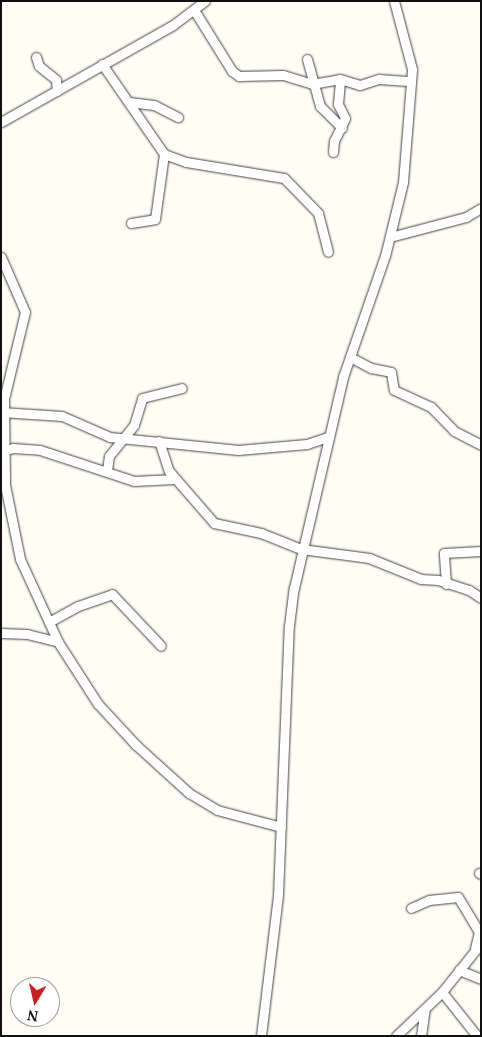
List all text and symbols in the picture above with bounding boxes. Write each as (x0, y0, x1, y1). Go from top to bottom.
north arrow (10, 977, 60, 1027)
text: N (26, 1006, 40, 1027)

